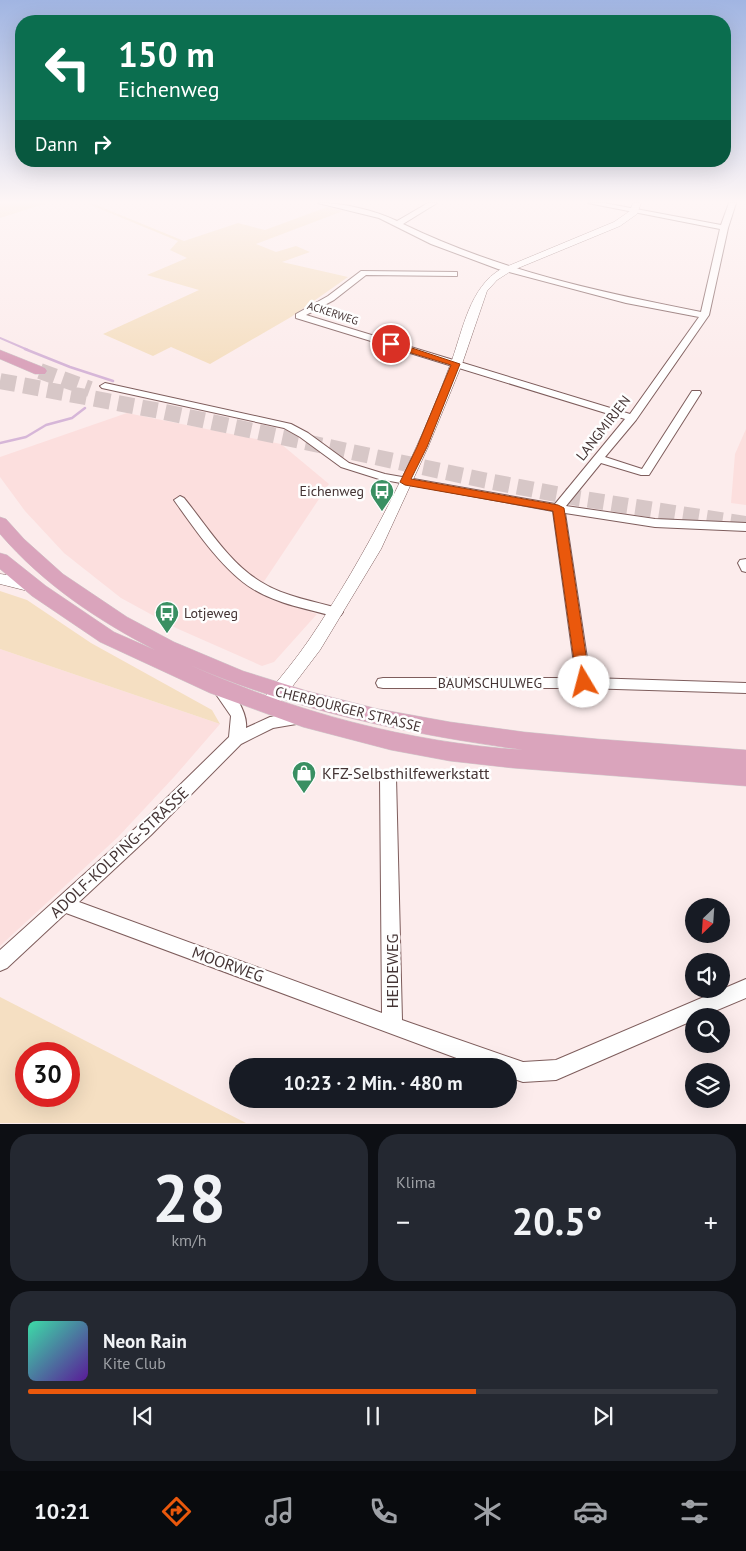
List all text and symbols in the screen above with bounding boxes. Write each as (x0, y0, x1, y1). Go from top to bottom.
text: 150 m (118, 31, 215, 77)
icon: left (35, 35, 100, 100)
text: Eichenweg (118, 75, 220, 103)
icon: right (88, 130, 116, 158)
text: Dann (35, 132, 78, 156)
street label: ACKERWEG (306, 298, 361, 328)
pin (370, 323, 412, 365)
icon: arrive (377, 330, 405, 358)
street label: LANGMIRJEN (572, 392, 634, 464)
bus stop icon: Eichenweg (369, 478, 395, 512)
place label: Eichenweg (299, 482, 364, 500)
bus stop icon: Lotjeweg (154, 600, 180, 634)
place label: Lotjeweg (184, 604, 238, 622)
position arrow (557, 655, 609, 707)
street label: BAUMSCHULWEG (438, 674, 542, 692)
street label: CHERBOURGER STRASSE (273, 682, 423, 736)
shop icon: KFZ-Selbsthilfewerkstatt (291, 760, 317, 794)
place label: KFZ-Selbsthilfewerkstatt (322, 763, 490, 783)
street label: ADOLF-KOLPING-STRASSE (45, 782, 193, 922)
north arrow (685, 898, 730, 942)
map controls (685, 898, 730, 1108)
street label: HEIDEWEG (382, 934, 402, 1008)
street label: MOORWEG (189, 942, 267, 986)
button: sound (685, 953, 730, 998)
button: search (685, 1008, 730, 1053)
speed limit sign: 30 (15, 1042, 80, 1107)
button: layers (685, 1063, 730, 1108)
text: 10:23 · 2 Min. · 480 m (283, 1071, 463, 1095)
text: 28 (152, 1155, 226, 1239)
text: Klima (396, 1172, 436, 1192)
text: 20.5° (512, 1196, 602, 1245)
text: − (396, 1203, 410, 1240)
text: + (704, 1203, 718, 1240)
text: km/h (171, 1230, 207, 1250)
text: Neon Rain (103, 1329, 187, 1353)
text: Kite Club (103, 1353, 166, 1373)
icon: previous (129, 1402, 157, 1430)
icon: pause (359, 1402, 387, 1430)
icon: next (589, 1402, 617, 1430)
icon: directions (159, 1494, 194, 1529)
icon: music (262, 1494, 297, 1529)
icon: phone (366, 1494, 401, 1529)
icon: climate (470, 1494, 505, 1529)
icon: car (573, 1494, 608, 1529)
icon: filters (677, 1494, 712, 1529)
text: 10:21 (34, 1497, 90, 1525)

